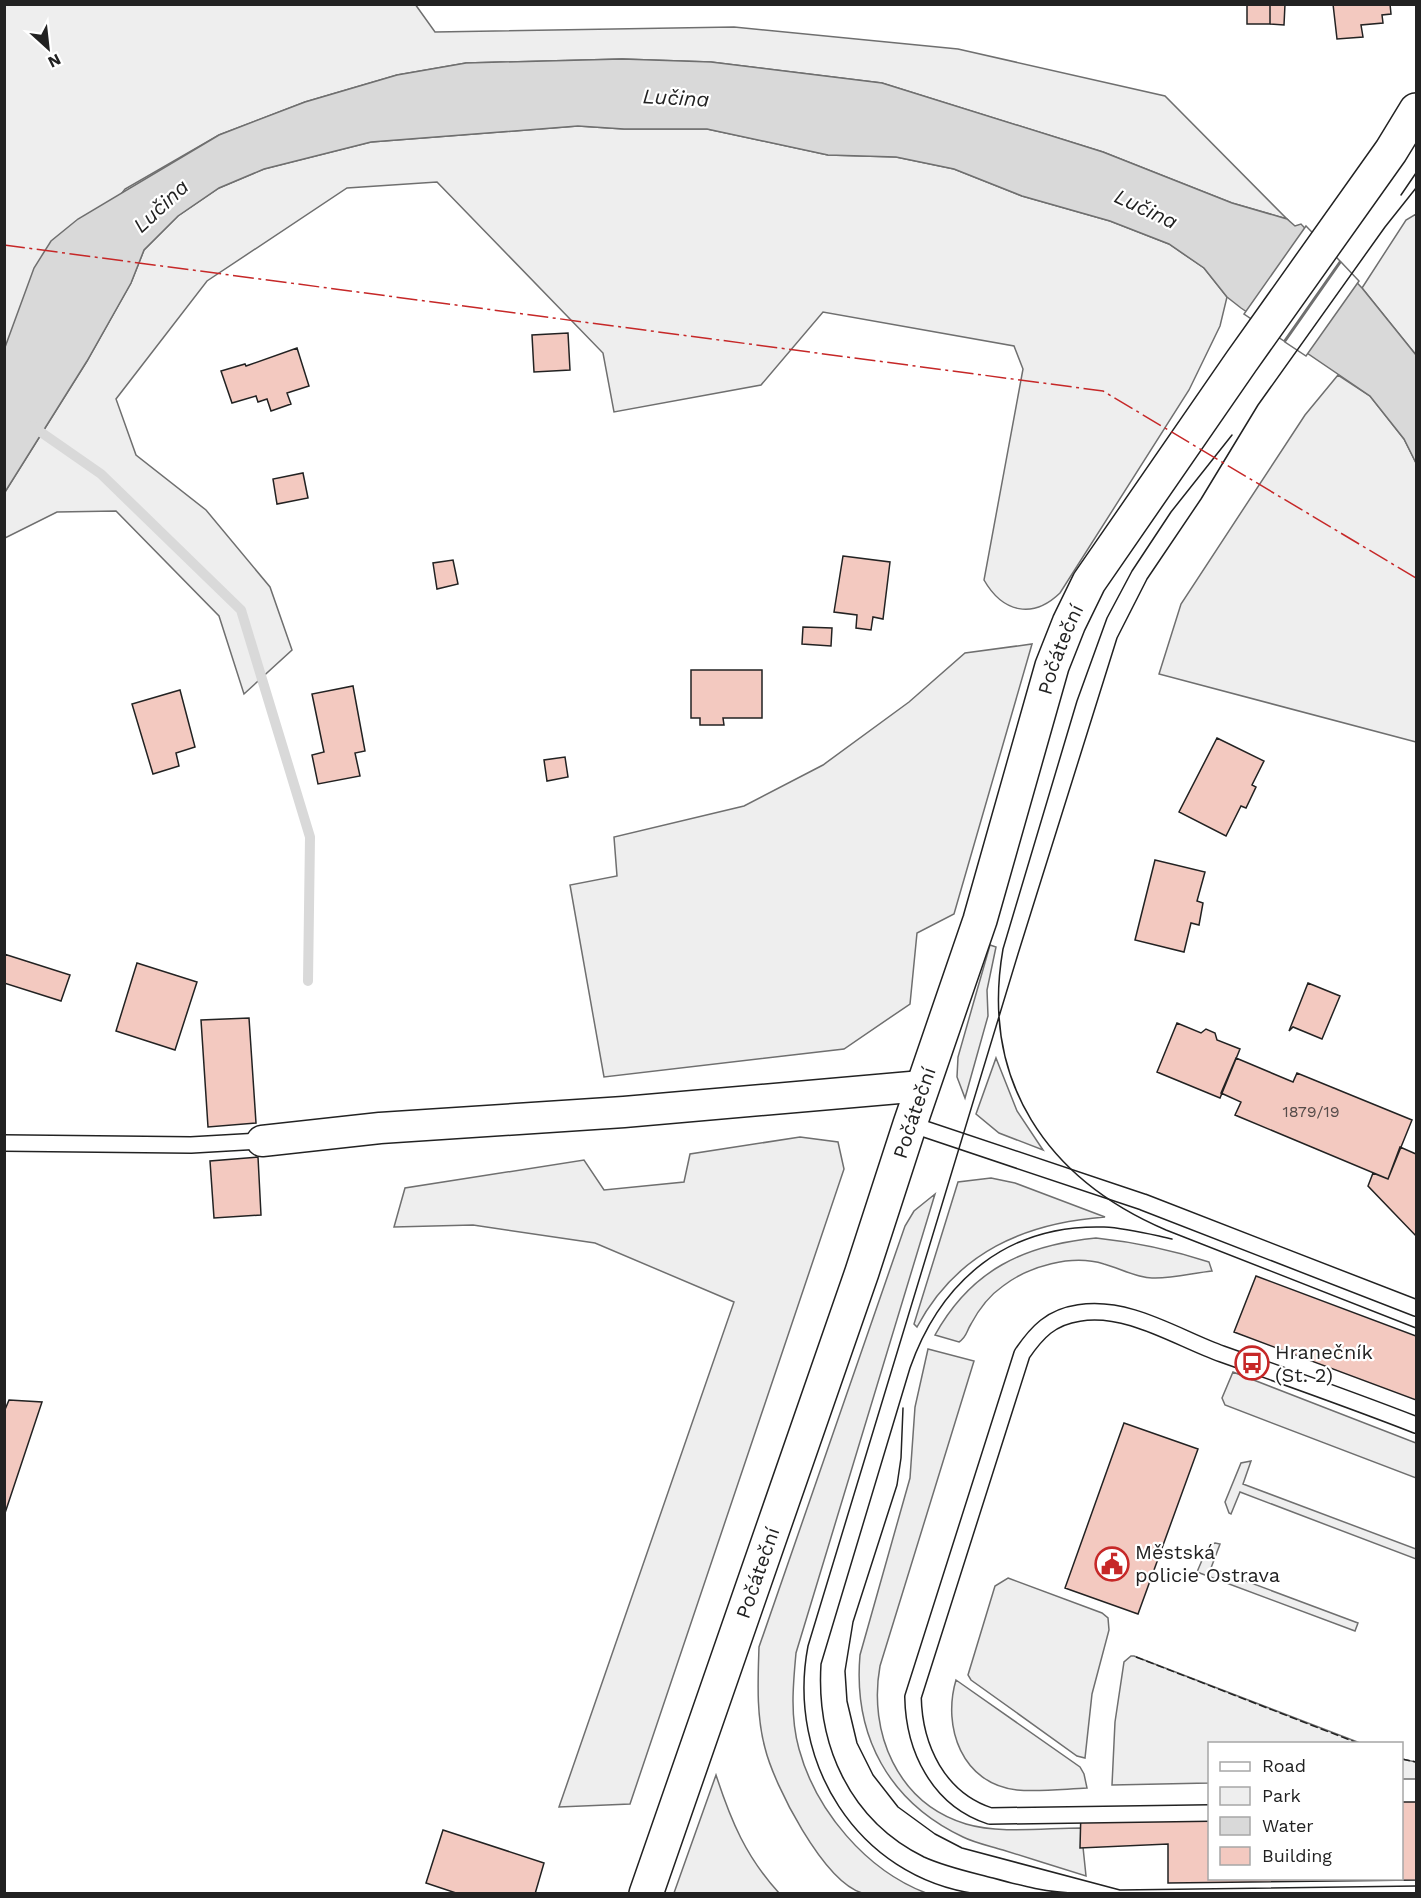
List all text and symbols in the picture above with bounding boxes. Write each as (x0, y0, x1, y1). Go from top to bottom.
north arrow (18, 18, 78, 78)
text: N (45, 50, 64, 72)
water label: Lučina (642, 83, 710, 112)
water label: Lučina (128, 174, 194, 238)
water label: Lučina (1111, 183, 1182, 234)
street label: Počáteční (1032, 600, 1088, 697)
street label: Počáteční (888, 1064, 941, 1162)
house number: 1879/19 (1282, 1102, 1340, 1121)
place label: Hranečník (St. 2) (1275, 1340, 1373, 1387)
bus stop icon: Hranečník (St. 2) (1234, 1345, 1270, 1381)
street label: Počáteční (731, 1524, 784, 1622)
place label: Městská policie Ostrava (1135, 1540, 1280, 1587)
public building icon: Městská policie Ostrava (1094, 1546, 1130, 1582)
legend (1208, 1742, 1403, 1880)
text: Road (1262, 1755, 1306, 1776)
text: Park (1262, 1785, 1301, 1806)
text: Water (1262, 1815, 1314, 1836)
text: Building (1262, 1845, 1332, 1866)

